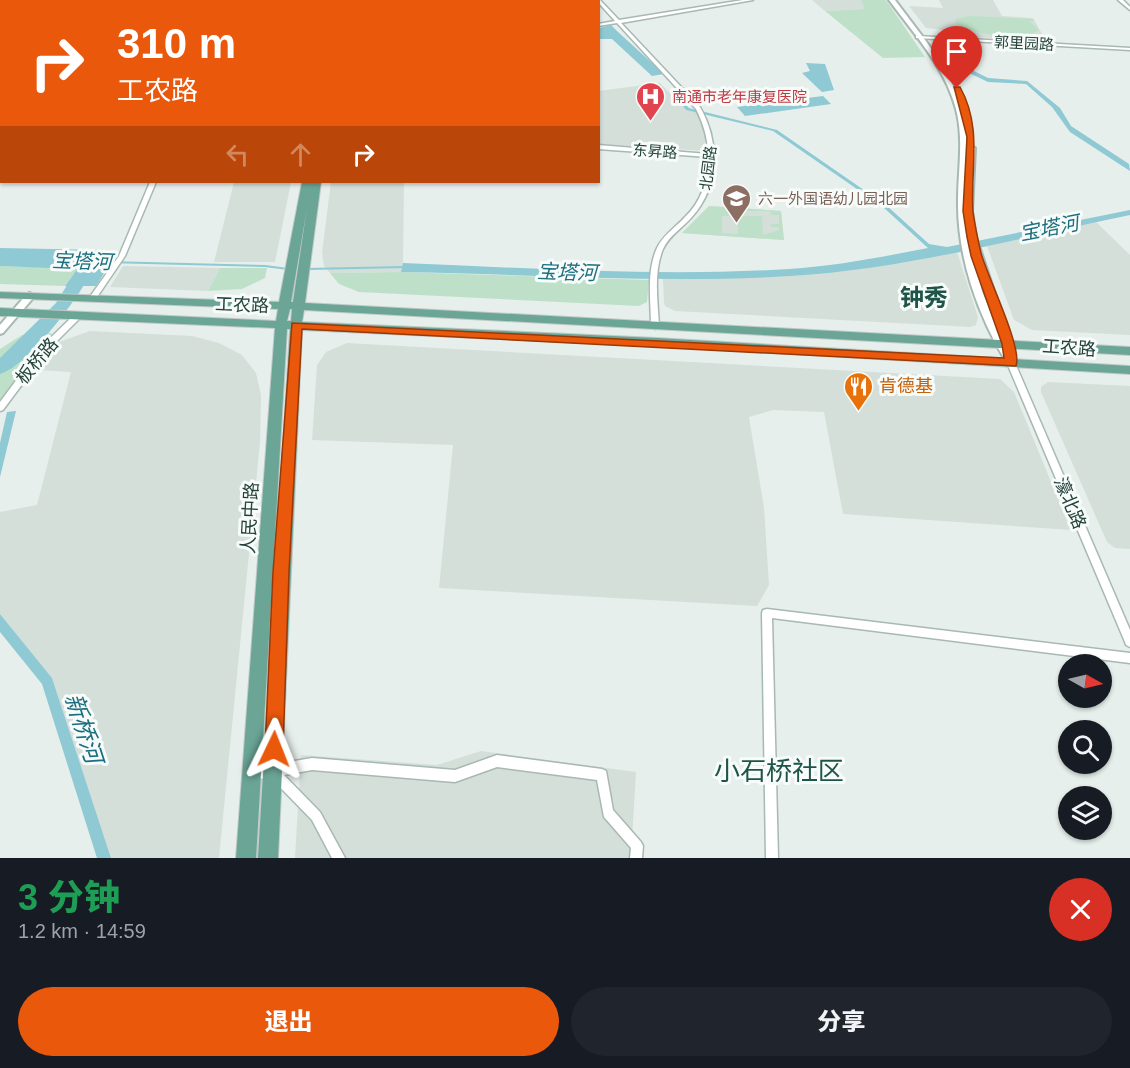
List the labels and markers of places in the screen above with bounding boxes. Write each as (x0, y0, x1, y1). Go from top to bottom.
pin (931, 26, 982, 88)
hospital icon: 南通市老年康复医院 (635, 80, 667, 122)
place label: 南通市老年康复医院 (672, 88, 807, 105)
school or university icon: 六一外国语幼儿园北园 (721, 182, 753, 224)
place label: 六一外国语幼儿园北园 (758, 190, 908, 207)
restaurant icon: 肯德基 (842, 370, 874, 412)
place label: 肯德基 (879, 376, 933, 396)

